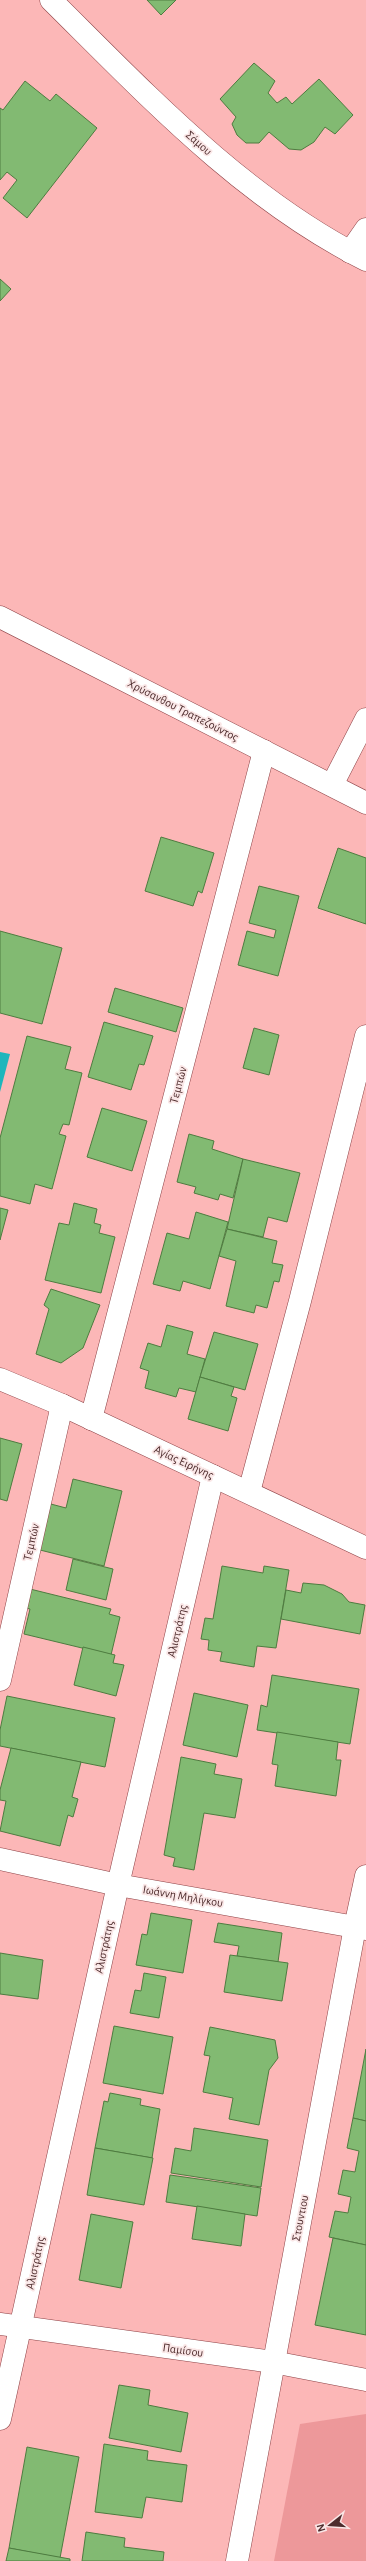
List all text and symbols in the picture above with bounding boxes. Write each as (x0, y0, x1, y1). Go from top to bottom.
street label: Σάμου (184, 129, 214, 158)
street label: Χρύσανθου Τραπεζούντος (125, 677, 241, 744)
street label: Τεμπών (167, 1065, 189, 1105)
street label: Αγίας Ειρήνης (152, 1443, 216, 1482)
street label: Τεμπών (21, 1522, 41, 1562)
street label: Αλιστράτης (165, 1603, 190, 1659)
street label: Ιωάννη Μηλίγκου (142, 1883, 224, 1909)
street label: Αλιστράτης (93, 1919, 117, 1975)
street label: Στουντιου (290, 2194, 310, 2242)
street label: Αλιστράτης (24, 2235, 48, 2291)
street label: Παμίσου (162, 2341, 204, 2359)
north arrow (310, 2505, 350, 2545)
text: N (315, 2523, 327, 2533)

